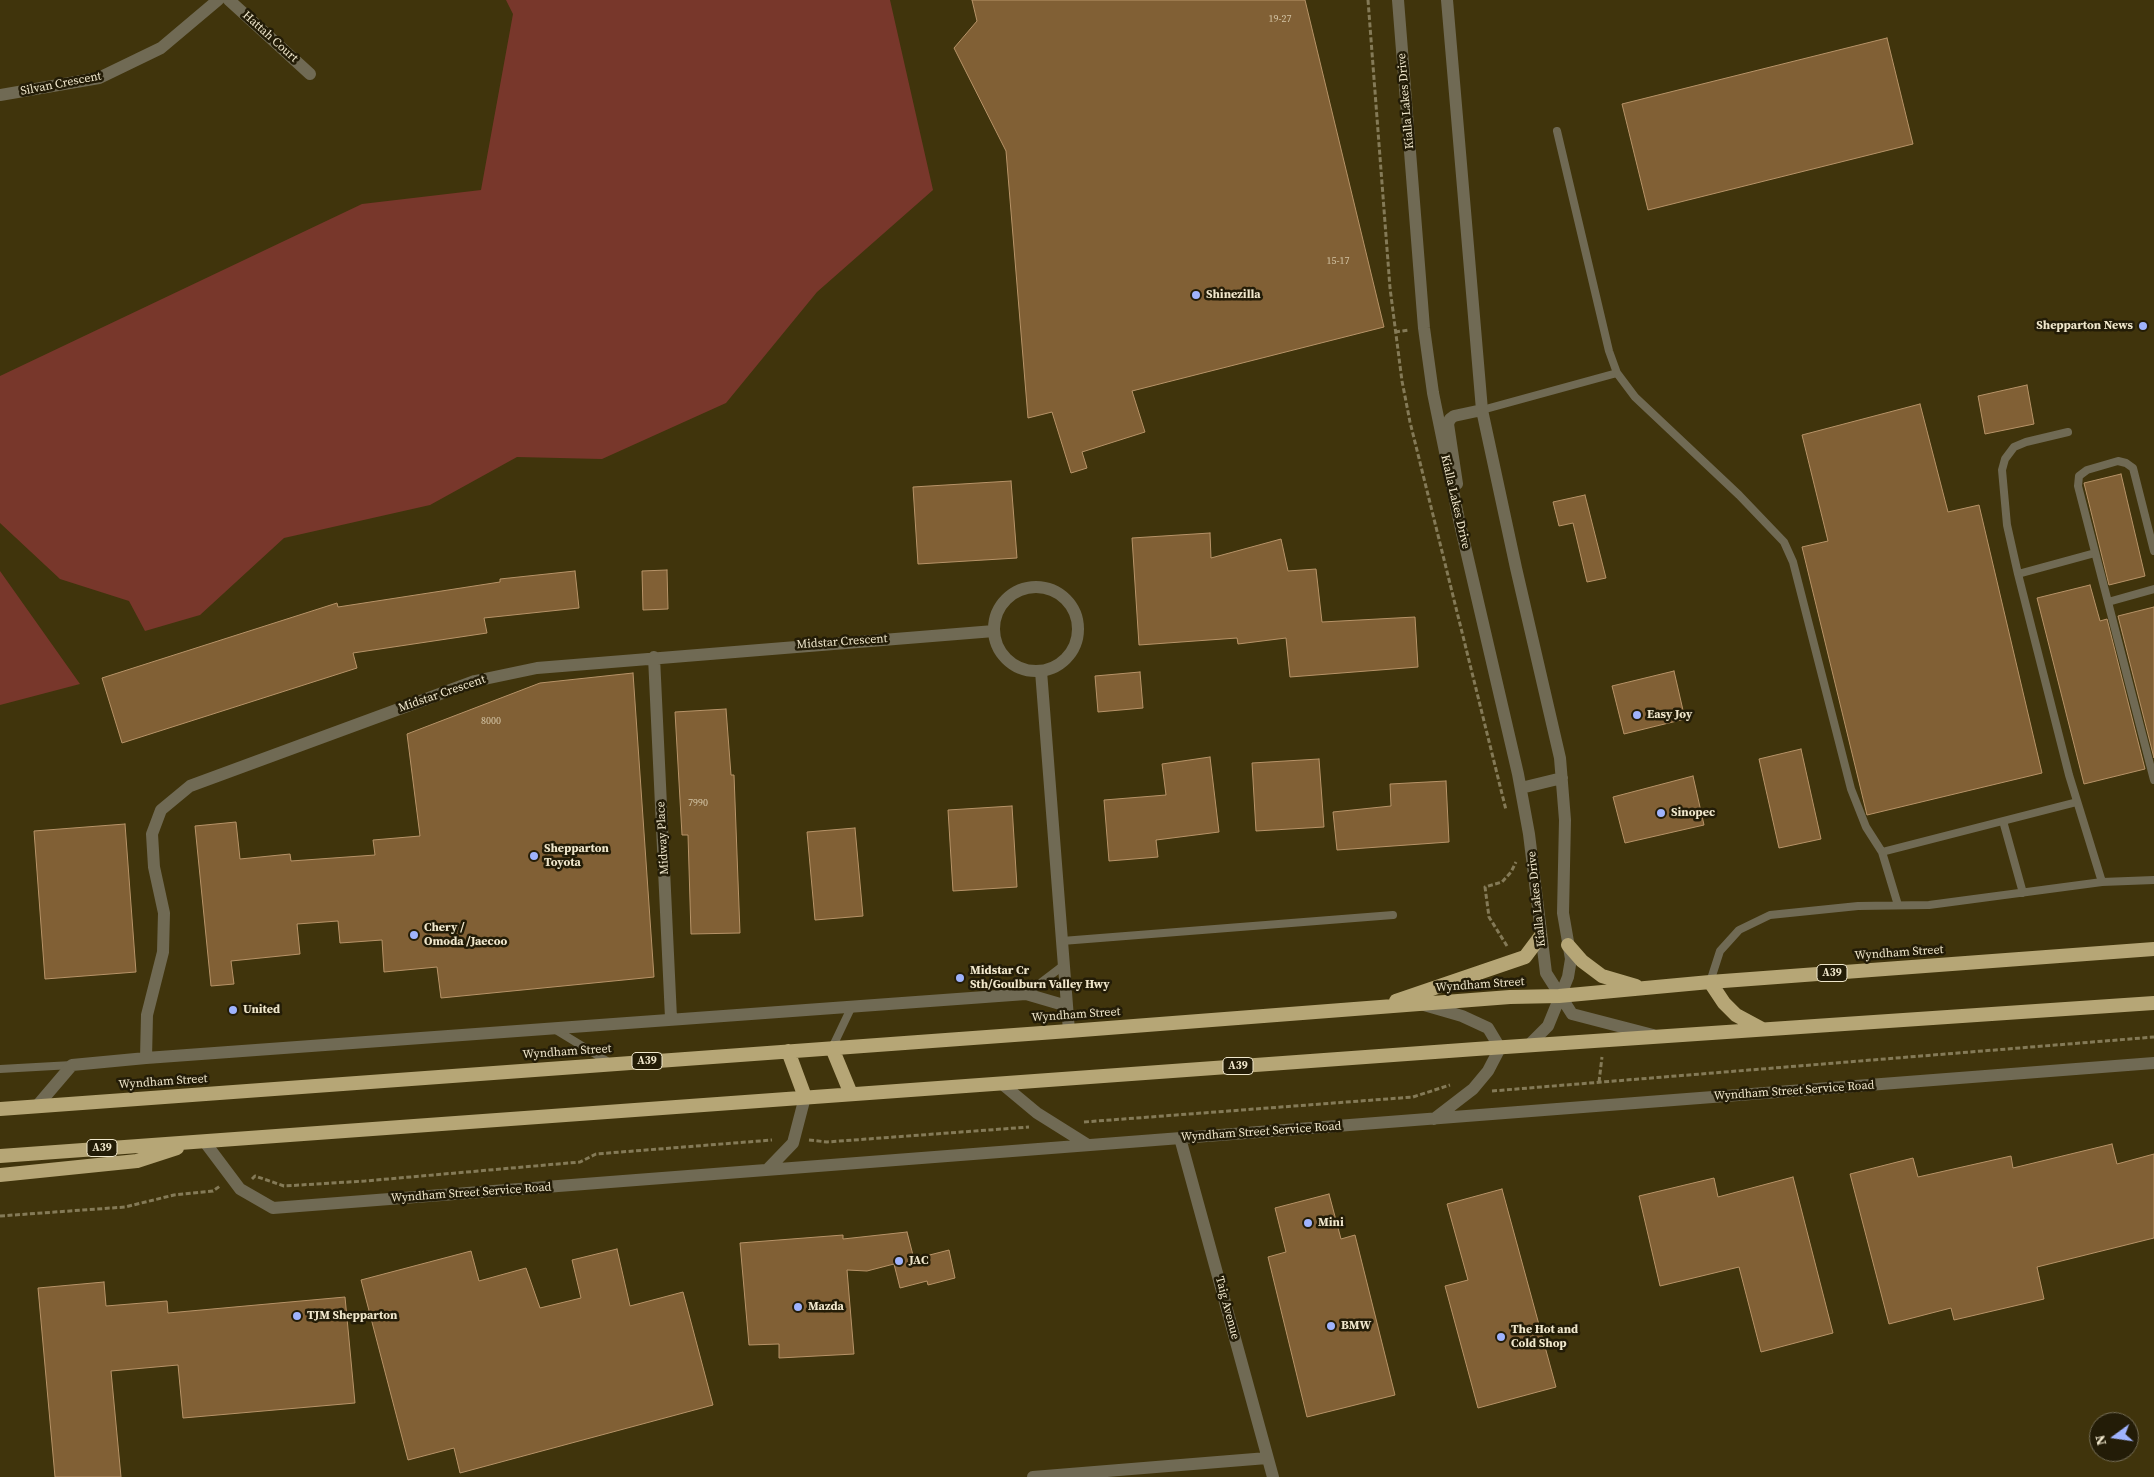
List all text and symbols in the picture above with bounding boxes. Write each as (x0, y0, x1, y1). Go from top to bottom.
street label: Hattah Court (239, 8, 301, 66)
house number: 19-27 (1268, 13, 1292, 25)
street label: Kialla Lakes Drive (1395, 52, 1417, 150)
street label: Silvan Crescent (19, 69, 103, 99)
house number: 15-17 (1326, 255, 1350, 267)
place label: Shinezilla (1206, 288, 1261, 302)
marker: Shinezilla (1190, 289, 1202, 301)
place label: Shepparton News (2036, 319, 2133, 333)
marker: Shepparton News (2137, 320, 2149, 332)
street label: Kialla Lakes Drive (1437, 453, 1473, 551)
street label: Midstar Crescent (796, 632, 888, 652)
street label: Midstar Crescent (397, 672, 487, 716)
place label: Easy Joy (1647, 708, 1692, 722)
marker: Easy Joy (1631, 709, 1643, 721)
house number: 8000 (481, 715, 501, 727)
house number: 7990 (688, 797, 708, 809)
street label: Midway Place (654, 801, 672, 875)
place label: Sinopec (1671, 806, 1715, 820)
marker: Sinopec (1655, 807, 1667, 819)
place label: Shepparton Toyota (544, 842, 609, 870)
marker: Shepparton Toyota (528, 850, 540, 862)
street label: Kialla Lakes Drive (1525, 850, 1549, 948)
place label: Chery / Omoda /Jaecoo (424, 921, 507, 949)
marker: Chery / Omoda /Jaecoo (408, 929, 420, 941)
street label: Wyndham Street (1854, 943, 1944, 963)
place label: Midstar Cr Sth/Goulburn Valley Hwy (970, 964, 1110, 992)
road number: A39 (1817, 964, 1847, 981)
marker: Midstar Cr Sth/Goulburn Valley Hwy (954, 972, 966, 984)
street label: Wyndham Street (1435, 975, 1525, 995)
place label: United (243, 1003, 280, 1017)
marker: United (227, 1004, 239, 1016)
street label: Wyndham Street (1031, 1005, 1121, 1025)
street label: Wyndham Street (522, 1042, 612, 1062)
road number: A39 (632, 1052, 662, 1070)
road number: A39 (1223, 1058, 1253, 1074)
street label: Wyndham Street (118, 1072, 208, 1092)
street label: Wyndham Street Service Road (1713, 1078, 1875, 1104)
street label: Wyndham Street Service Road (1180, 1119, 1342, 1145)
road number: A39 (87, 1140, 117, 1156)
street label: Wyndham Street Service Road (390, 1180, 552, 1206)
place label: Mini (1318, 1216, 1344, 1230)
marker: Mini (1302, 1217, 1314, 1229)
place label: JAC (909, 1254, 928, 1268)
marker: JAC (893, 1255, 905, 1267)
street label: Taig Avenue (1212, 1275, 1242, 1341)
place label: Mazda (808, 1300, 844, 1314)
marker: Mazda (792, 1301, 804, 1313)
place label: TJM Shepparton (307, 1309, 397, 1323)
marker: TJM Shepparton (291, 1310, 303, 1322)
place label: BMW (1341, 1319, 1371, 1333)
marker: BMW (1325, 1320, 1337, 1332)
place label: The Hot and Cold Shop (1511, 1323, 1578, 1351)
marker: The Hot and Cold Shop (1495, 1331, 1507, 1343)
north arrow (2089, 1412, 2139, 1462)
text: N (2089, 1433, 2111, 1448)

